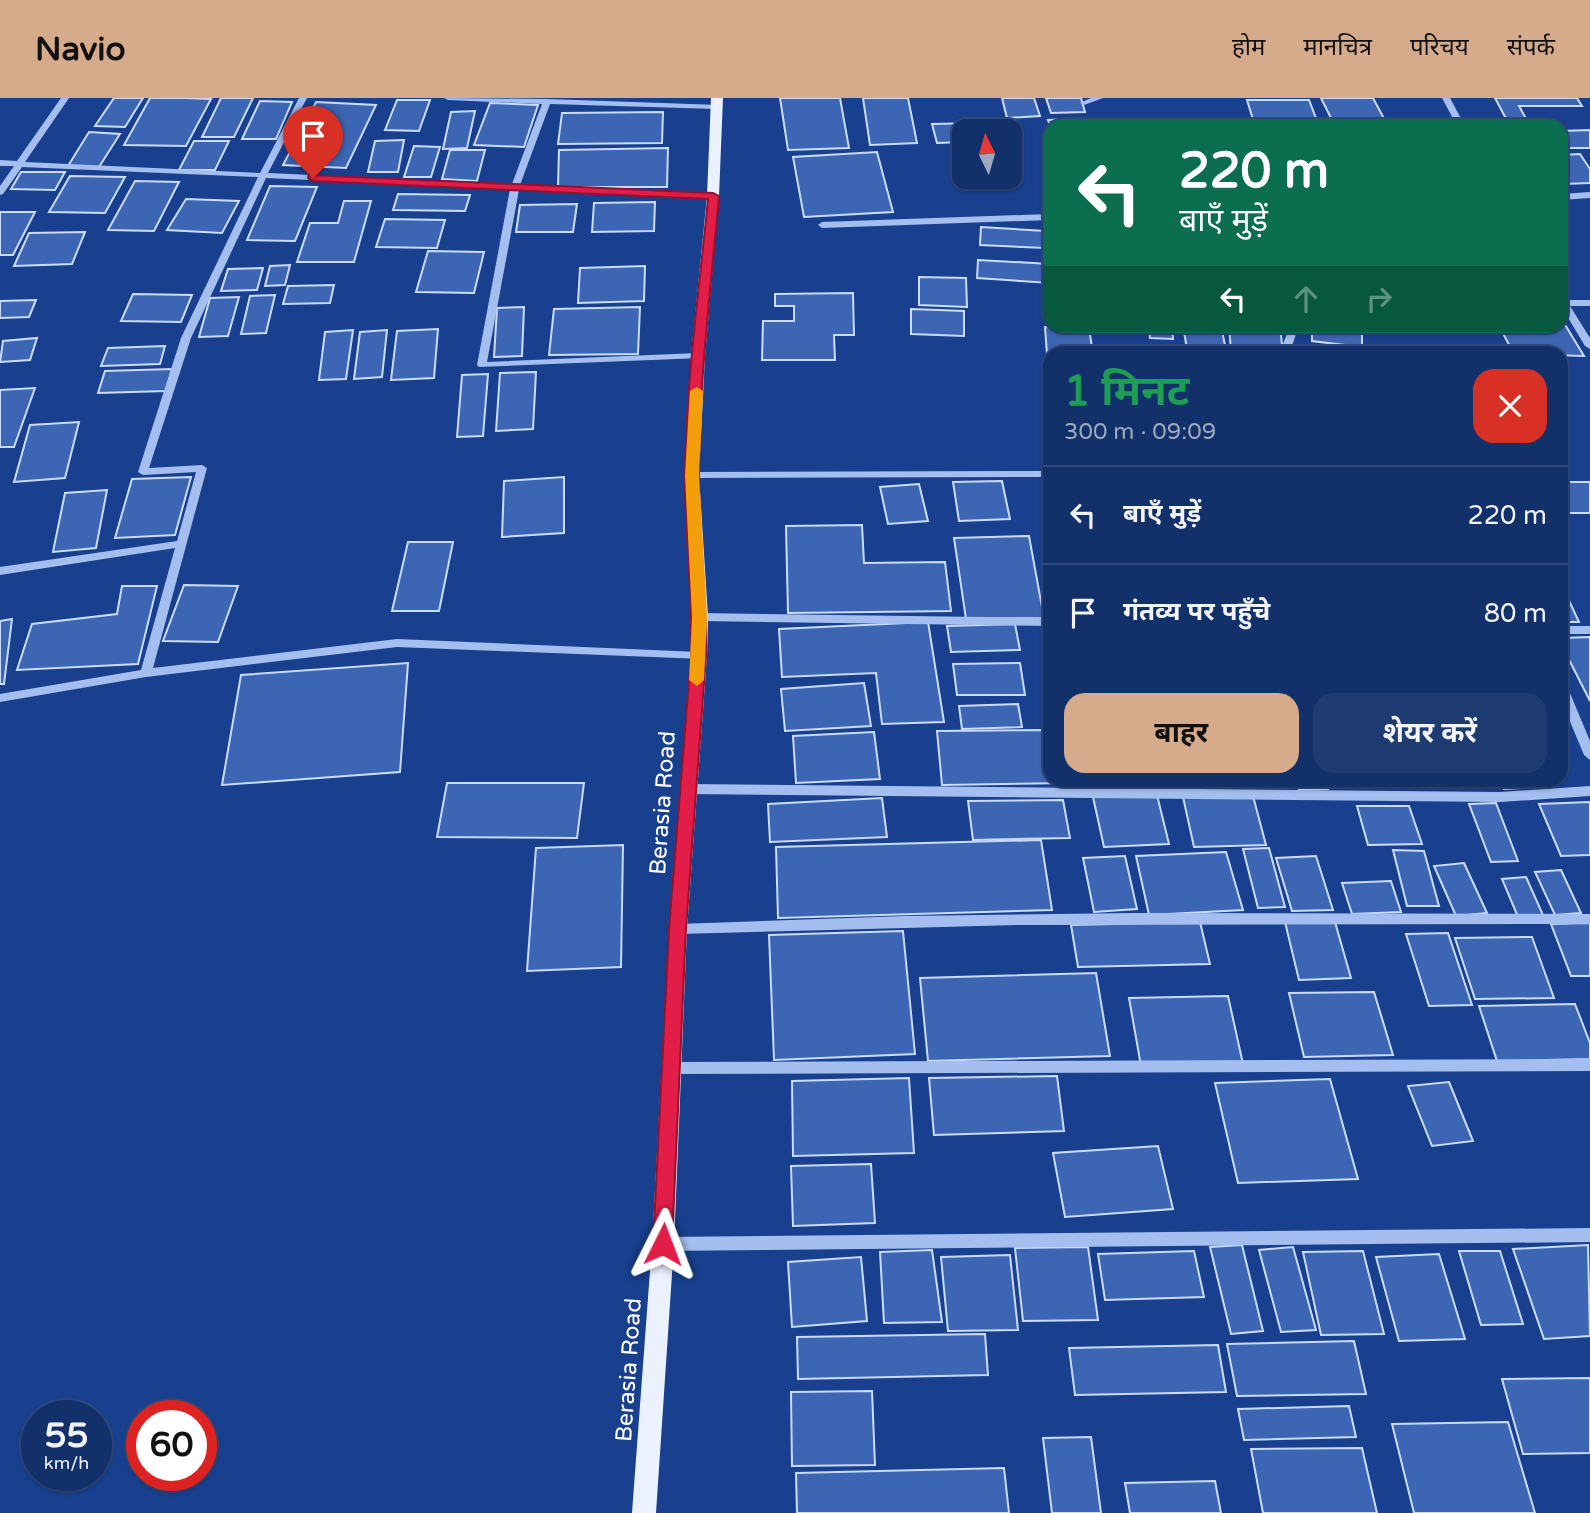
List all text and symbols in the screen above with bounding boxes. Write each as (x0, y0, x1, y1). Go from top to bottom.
text: Navio (35, 30, 126, 69)
text: होम (1232, 33, 1265, 62)
text: मानचित्र (1303, 33, 1372, 62)
text: परिचय (1410, 33, 1469, 62)
text: संपर्क (1507, 33, 1555, 62)
pin (283, 106, 343, 178)
icon: arrive (294, 117, 332, 155)
north arrow (952, 119, 1022, 189)
map controls (952, 119, 1022, 189)
text: 220 m (1179, 142, 1329, 201)
icon: left (1064, 147, 1155, 238)
text: बाएँ मुड़ें (1179, 202, 1268, 240)
icon: left (1214, 280, 1252, 318)
icon: ahead (1287, 280, 1325, 318)
icon: right (1360, 280, 1398, 318)
text: 1 मिनट (1064, 366, 1189, 417)
button: close (1473, 369, 1547, 443)
text: 300 m · 09:09 (1064, 418, 1216, 446)
icon: left (1064, 496, 1102, 534)
text: बाएँ मुड़ें (1123, 498, 1201, 529)
text: 220 m (1467, 500, 1547, 531)
icon: arrive (1064, 594, 1102, 632)
text: गंतव्य पर पहुँचे (1123, 596, 1270, 627)
text: 80 m (1484, 598, 1547, 629)
button: बाहर (1064, 693, 1299, 773)
button: शेयर करें (1313, 693, 1547, 773)
street label: Berasia Road (644, 730, 682, 876)
position arrow (626, 1207, 700, 1281)
street label: Berasia Road (610, 1297, 648, 1443)
speed limit sign: 60 (126, 1400, 217, 1491)
text: 55 (45, 1415, 88, 1457)
text: km/h (44, 1452, 89, 1474)

